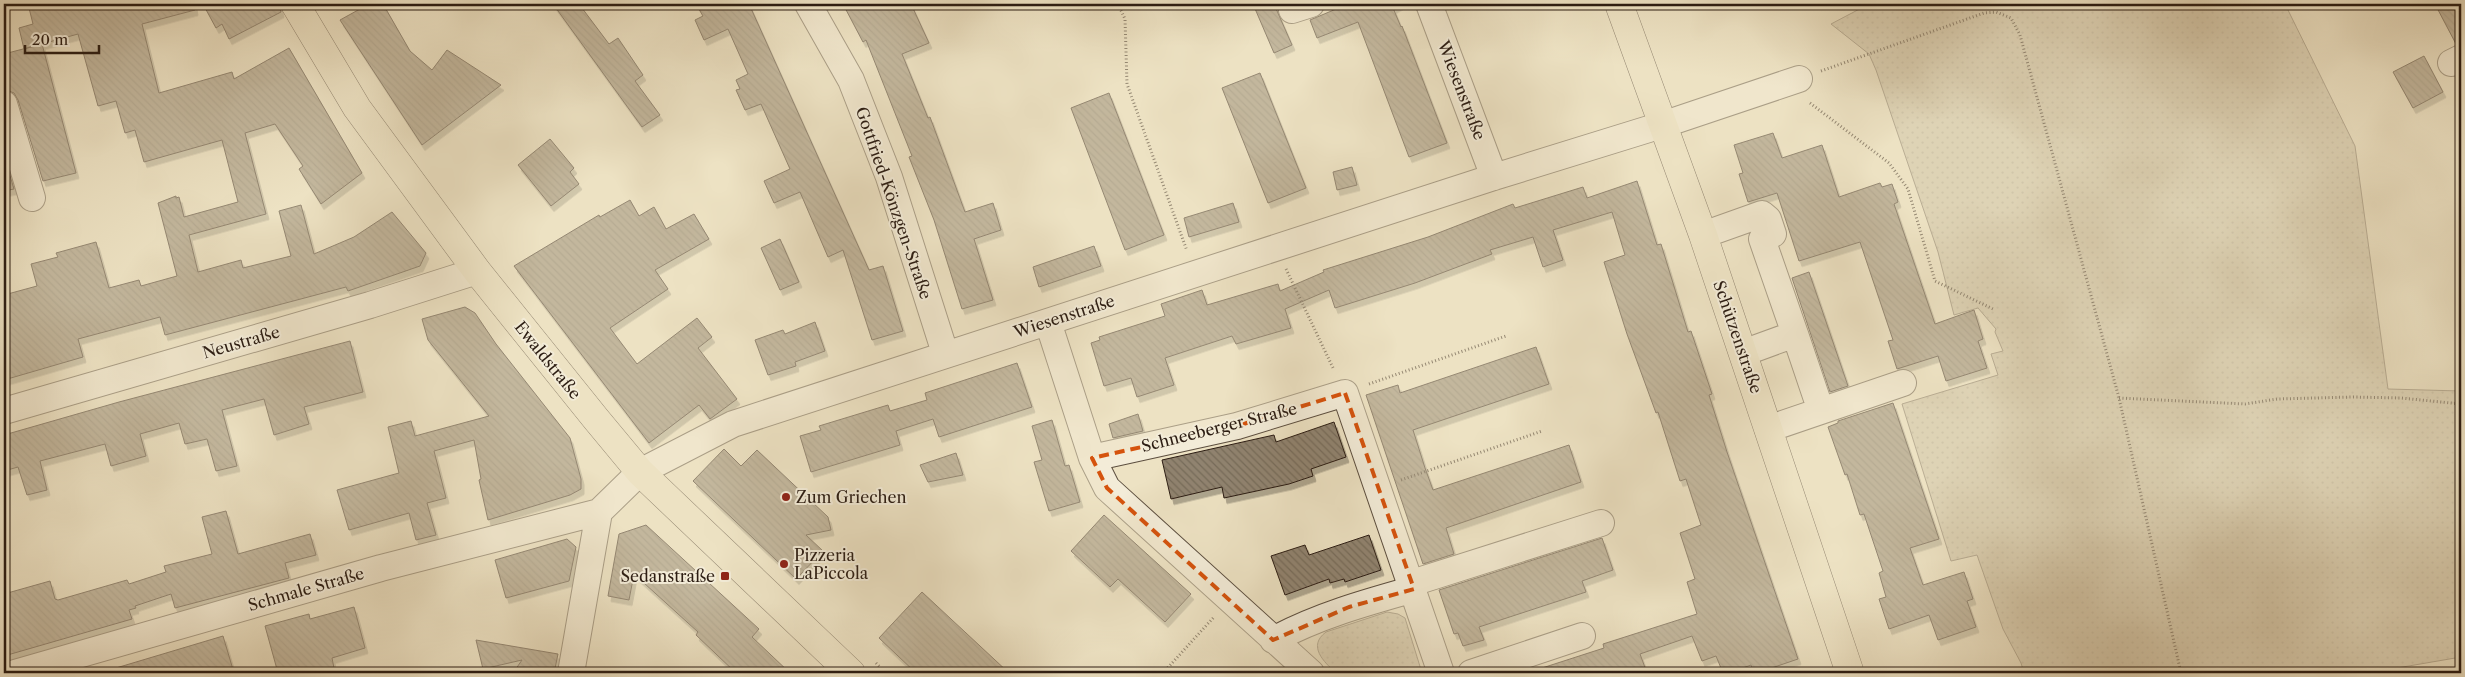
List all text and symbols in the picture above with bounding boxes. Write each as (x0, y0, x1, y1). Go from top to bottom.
scale bar (25, 22, 99, 54)
text: 20 m (32, 30, 68, 49)
street label: Wiesenstraße (1433, 36, 1490, 143)
street label: Gottfried-Könzgen-Straße (852, 104, 936, 302)
street label: Schützenstraße (1709, 278, 1767, 396)
street label: Wiesenstraße (1010, 290, 1117, 342)
street label: Ewaldstraße (511, 317, 585, 403)
street label: Neustraße (200, 321, 282, 363)
street label: Schneeberger Straße (1139, 398, 1299, 456)
place label: Zum Griechen (796, 487, 907, 507)
marker: Zum Griechen (780, 491, 792, 503)
place label: Pizzeria LaPiccola (794, 545, 869, 583)
marker: Pizzeria LaPiccola (778, 558, 790, 570)
street label: Schmale Straße (246, 563, 366, 615)
place label: Sedanstraße (621, 566, 715, 586)
marker: Sedanstraße (719, 570, 731, 582)

